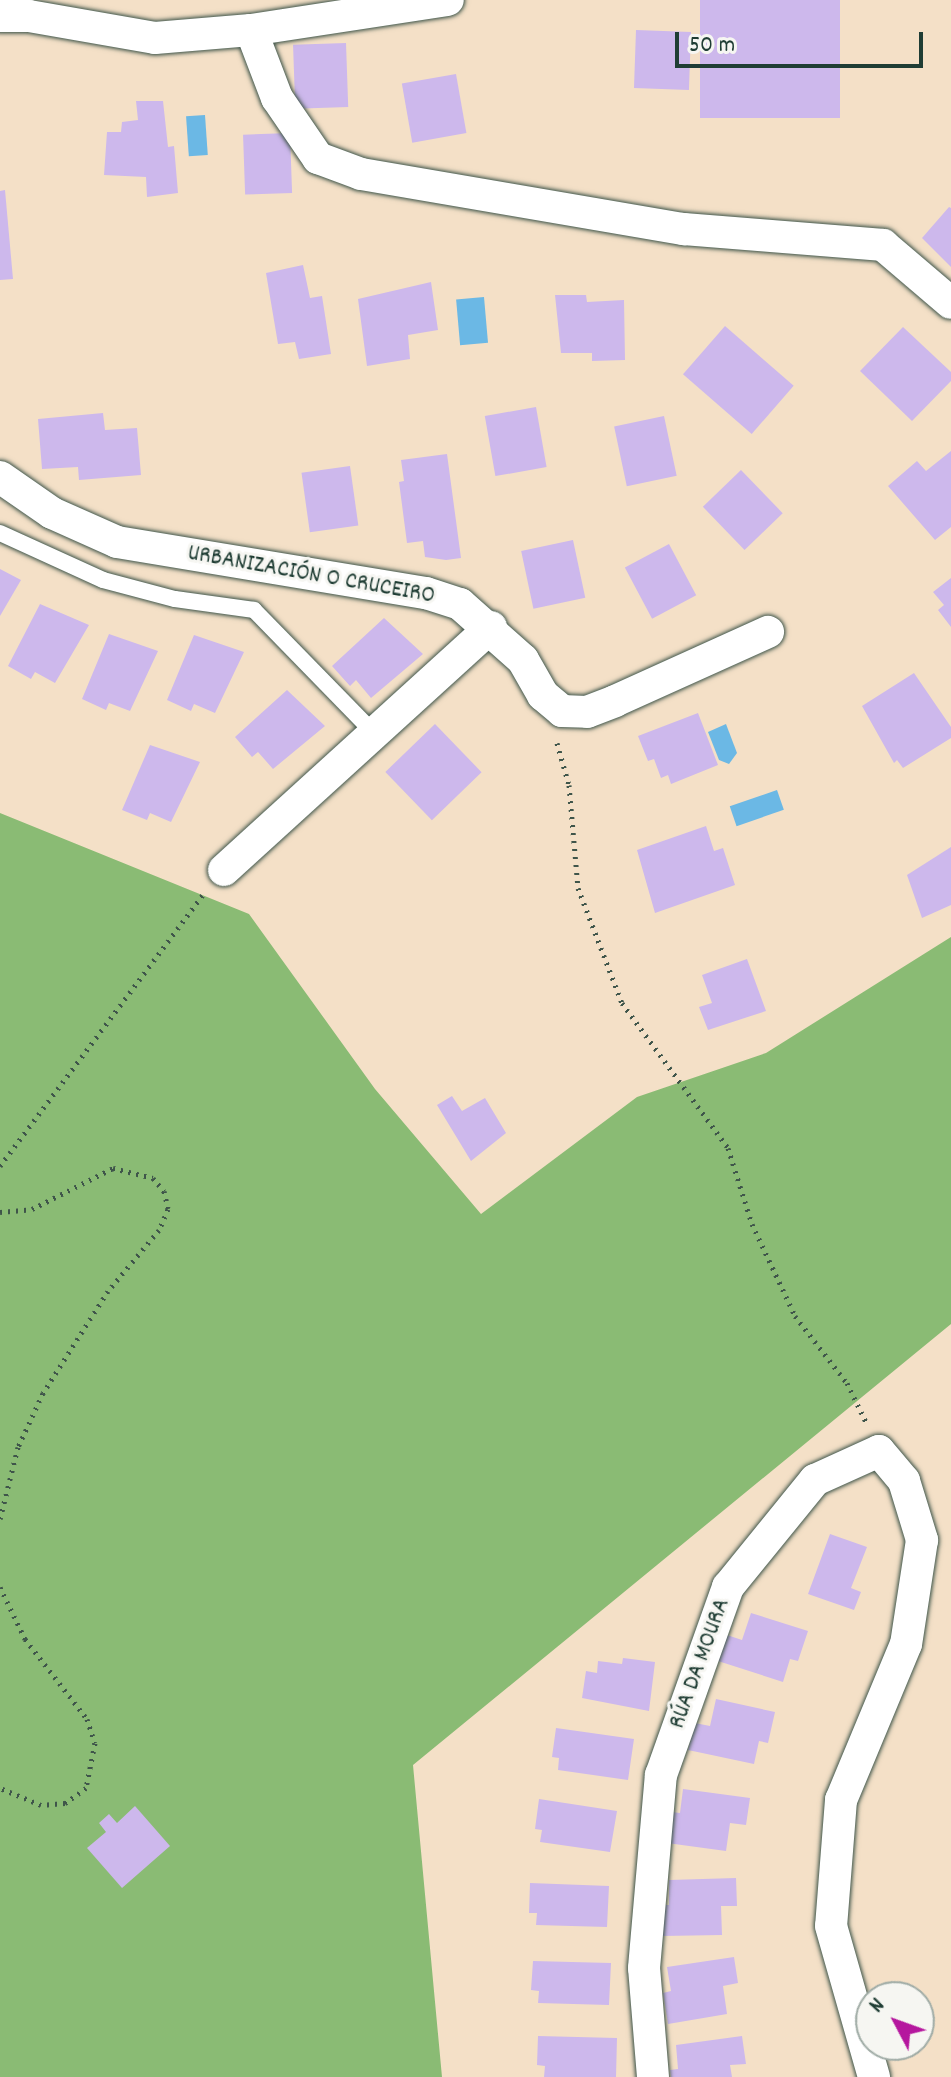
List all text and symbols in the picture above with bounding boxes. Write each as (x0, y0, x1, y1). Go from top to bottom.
scale bar (679, 16, 927, 66)
text: 50 m (689, 29, 735, 63)
street label: URBANIZACIÓN O CRUCEIRO (185, 540, 437, 612)
street label: RÚA DA MOURA (664, 1595, 738, 1733)
north arrow (855, 1981, 935, 2061)
text: N (863, 1992, 893, 2021)

